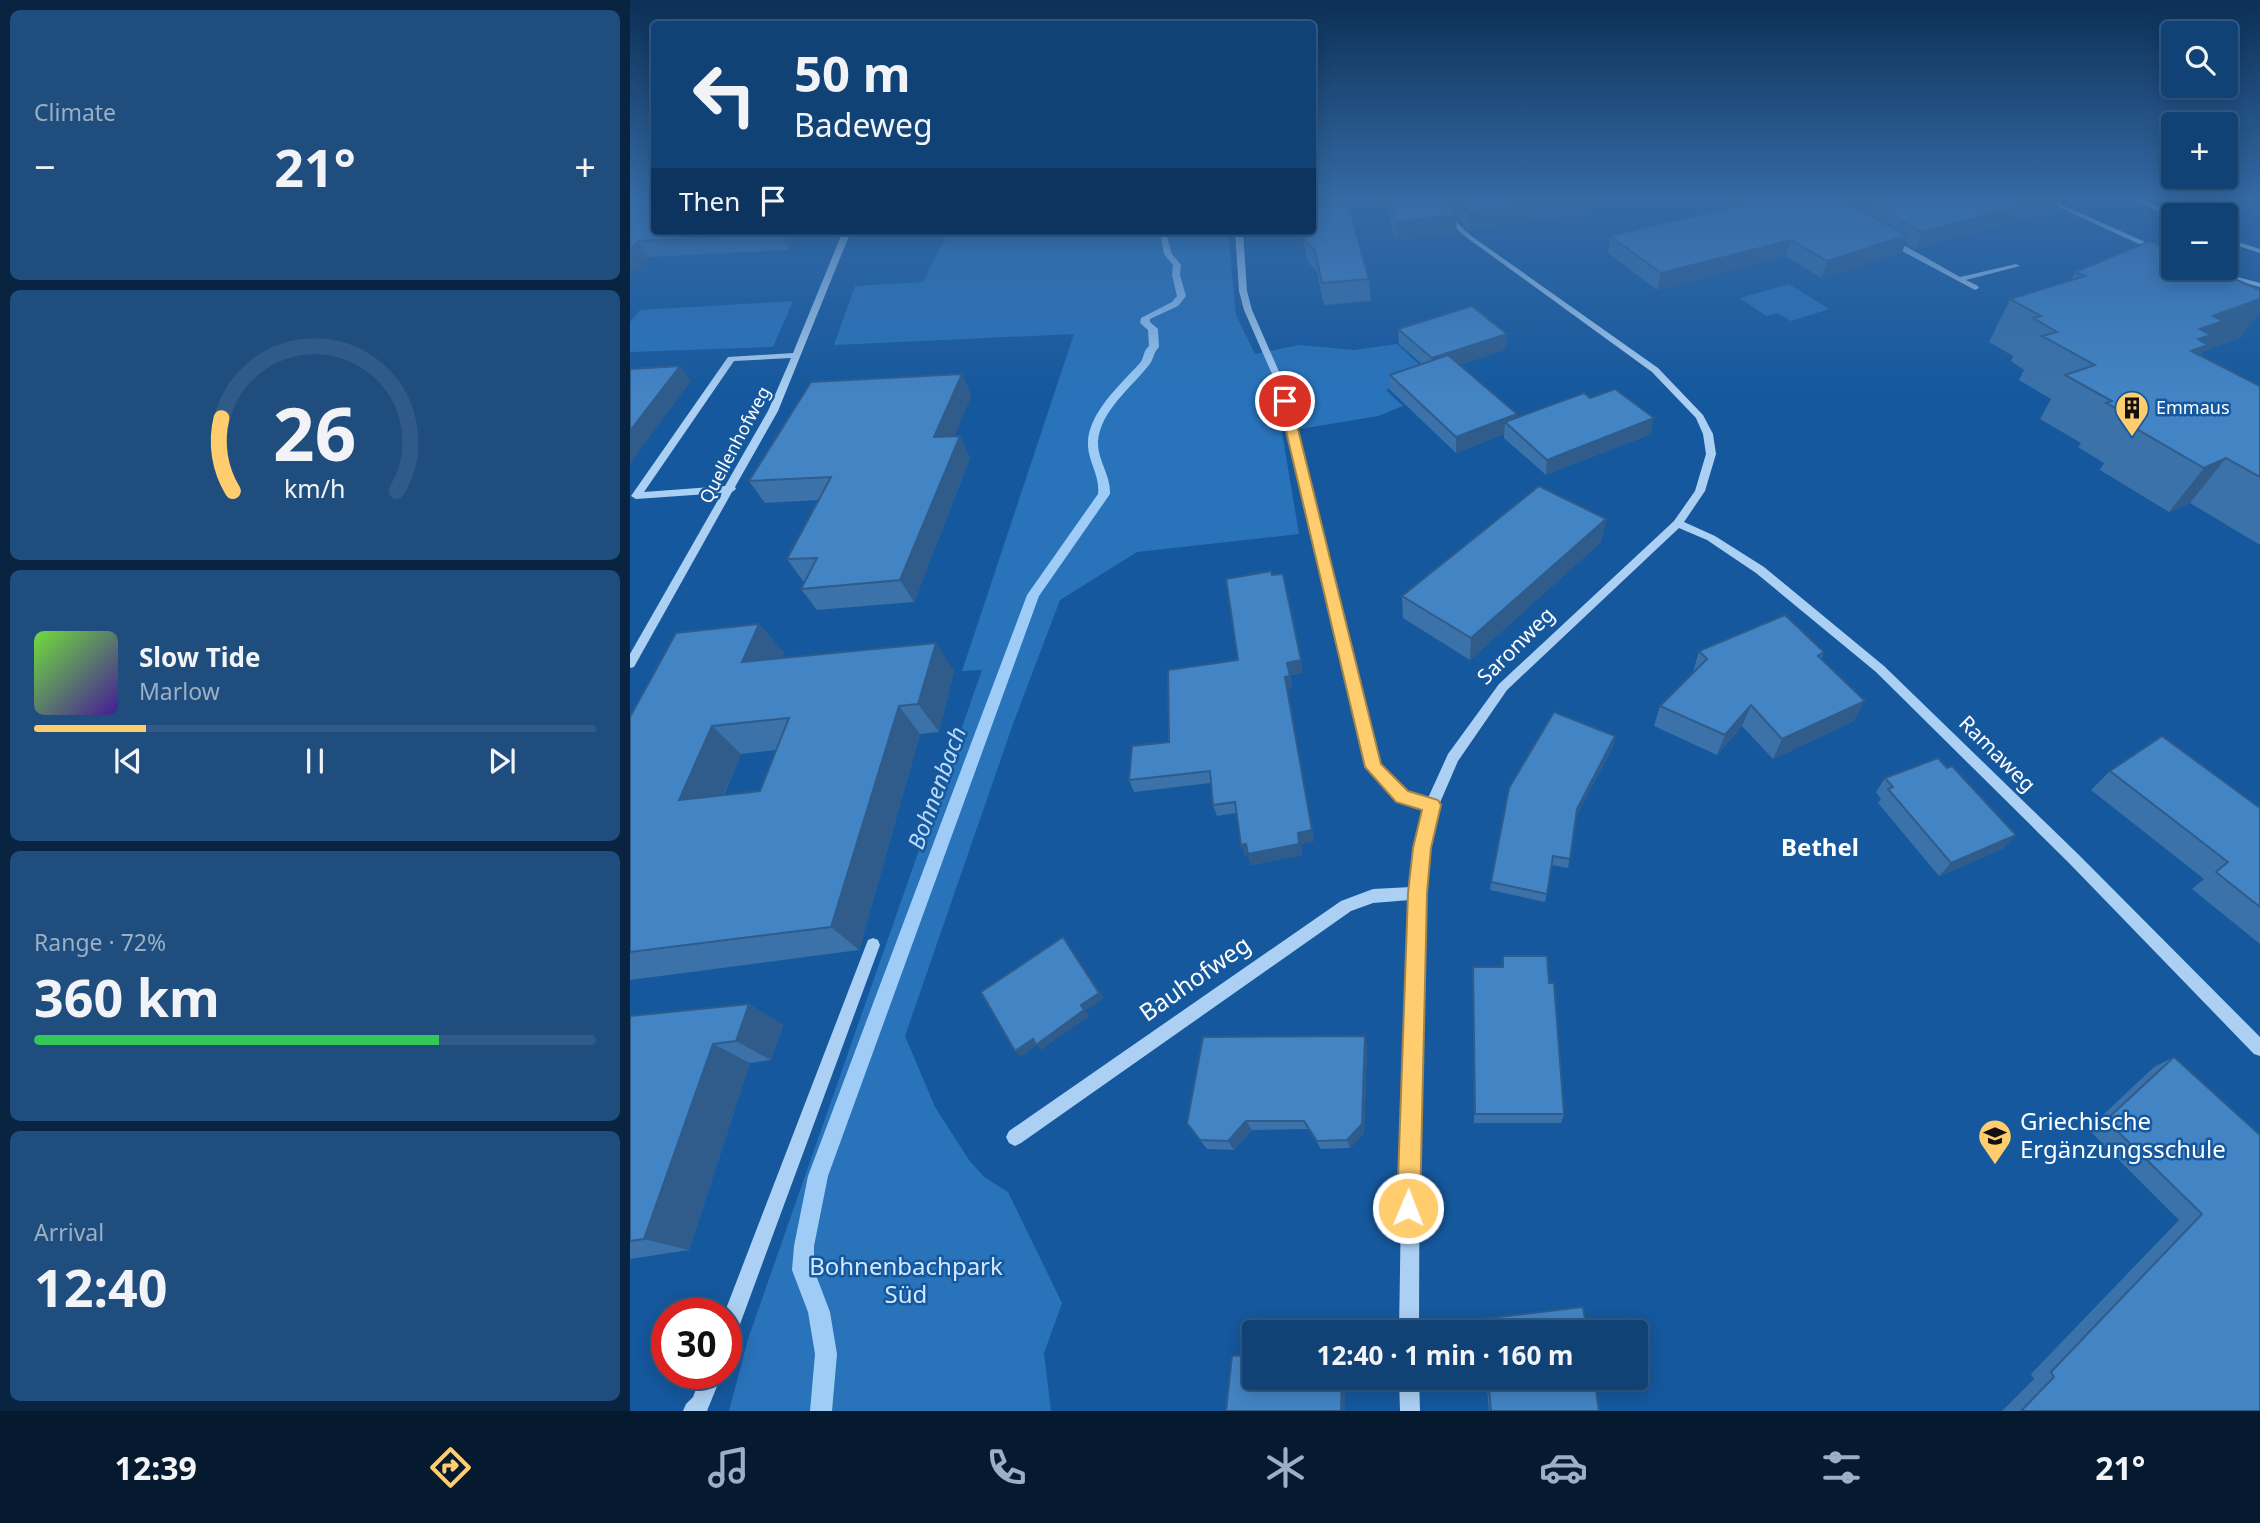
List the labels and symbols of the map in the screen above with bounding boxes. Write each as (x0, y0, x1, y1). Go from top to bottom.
pin (1255, 371, 1315, 431)
street label: Quellenhofweg (693, 382, 775, 507)
building icon: Emmaus (2113, 389, 2151, 438)
place label: Emmaus (2156, 395, 2230, 419)
street label: Saronweg (1471, 601, 1560, 690)
street label: Ramaweg (1953, 709, 2042, 798)
water label: Bohnenbach (899, 722, 973, 853)
district label: Bethel (1781, 830, 1859, 863)
street label: Bauhofweg (1132, 927, 1256, 1028)
place label: Griechische Ergänzungsschule (2020, 1104, 2226, 1165)
school or university icon: Griechische Ergänzungsschule (1976, 1117, 2014, 1166)
position arrow (1371, 1171, 1445, 1245)
park label: Bohnenbachpark Süd (809, 1249, 1003, 1310)
speed limit sign: 30 (651, 1298, 742, 1389)

